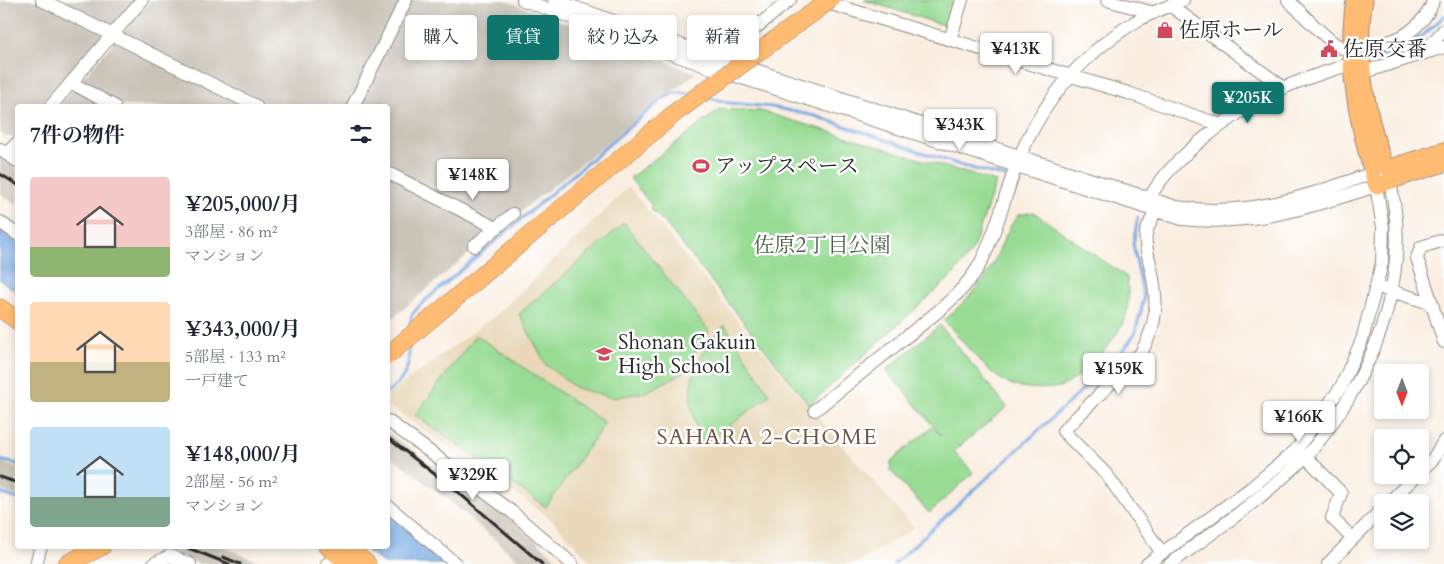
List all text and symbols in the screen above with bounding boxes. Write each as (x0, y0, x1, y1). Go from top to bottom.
chip: 購入 (405, 15, 477, 60)
chip: 賃貸 (487, 15, 559, 60)
chip: 絞り込み (569, 15, 677, 60)
chip: 新着 (687, 15, 759, 60)
place label: 佐原ホール (1179, 16, 1284, 45)
shop icon: 佐原ホール (1155, 20, 1175, 40)
pin: ¥413K (981, 32, 1051, 75)
place label: 佐原交番 (1343, 35, 1427, 64)
text: ¥413K (991, 38, 1041, 60)
public building icon: 佐原交番 (1319, 39, 1339, 59)
pin: ¥205K (1213, 82, 1283, 124)
text: ¥205K (1223, 87, 1273, 109)
pin: ¥343K (925, 108, 995, 151)
text: ¥343K (935, 114, 985, 136)
icon: filters (347, 120, 375, 148)
text: 7件の物件 (30, 121, 125, 150)
place label: アップスペース (715, 152, 859, 181)
sports icon: アップスペース (691, 156, 711, 176)
pin: ¥148K (438, 158, 508, 201)
text: ¥148K (448, 164, 498, 186)
text: ¥205,000/月 (185, 190, 301, 219)
icon: home (70, 197, 130, 257)
text: 3部屋 · 86 m² (185, 221, 277, 243)
park label: 佐原2丁目公園 (754, 231, 890, 260)
text: マンション (185, 245, 264, 267)
text: ¥343,000/月 (185, 315, 301, 344)
icon: home (70, 322, 130, 382)
place label: Shonan Gakuin High School (618, 328, 756, 381)
school or university icon: Shonan Gakuin High School (594, 344, 614, 364)
text: 5部屋 · 133 m² (185, 346, 286, 368)
pin: ¥159K (1084, 352, 1154, 395)
text: ¥159K (1094, 358, 1144, 380)
north arrow (1374, 364, 1429, 419)
map controls (1374, 364, 1429, 549)
text: 一戸建て (185, 370, 249, 392)
pin: ¥166K (1264, 400, 1334, 443)
text: ¥166K (1274, 406, 1324, 428)
district label: SAHARA 2-CHOME (656, 422, 878, 452)
button: locate (1374, 429, 1429, 484)
text: ¥148,000/月 (185, 440, 301, 469)
icon: home (70, 447, 130, 507)
pin: ¥329K (438, 458, 508, 501)
text: ¥329K (448, 464, 498, 486)
text: 2部屋 · 56 m² (185, 471, 277, 493)
button: layers (1374, 494, 1429, 549)
text: マンション (185, 495, 264, 517)

